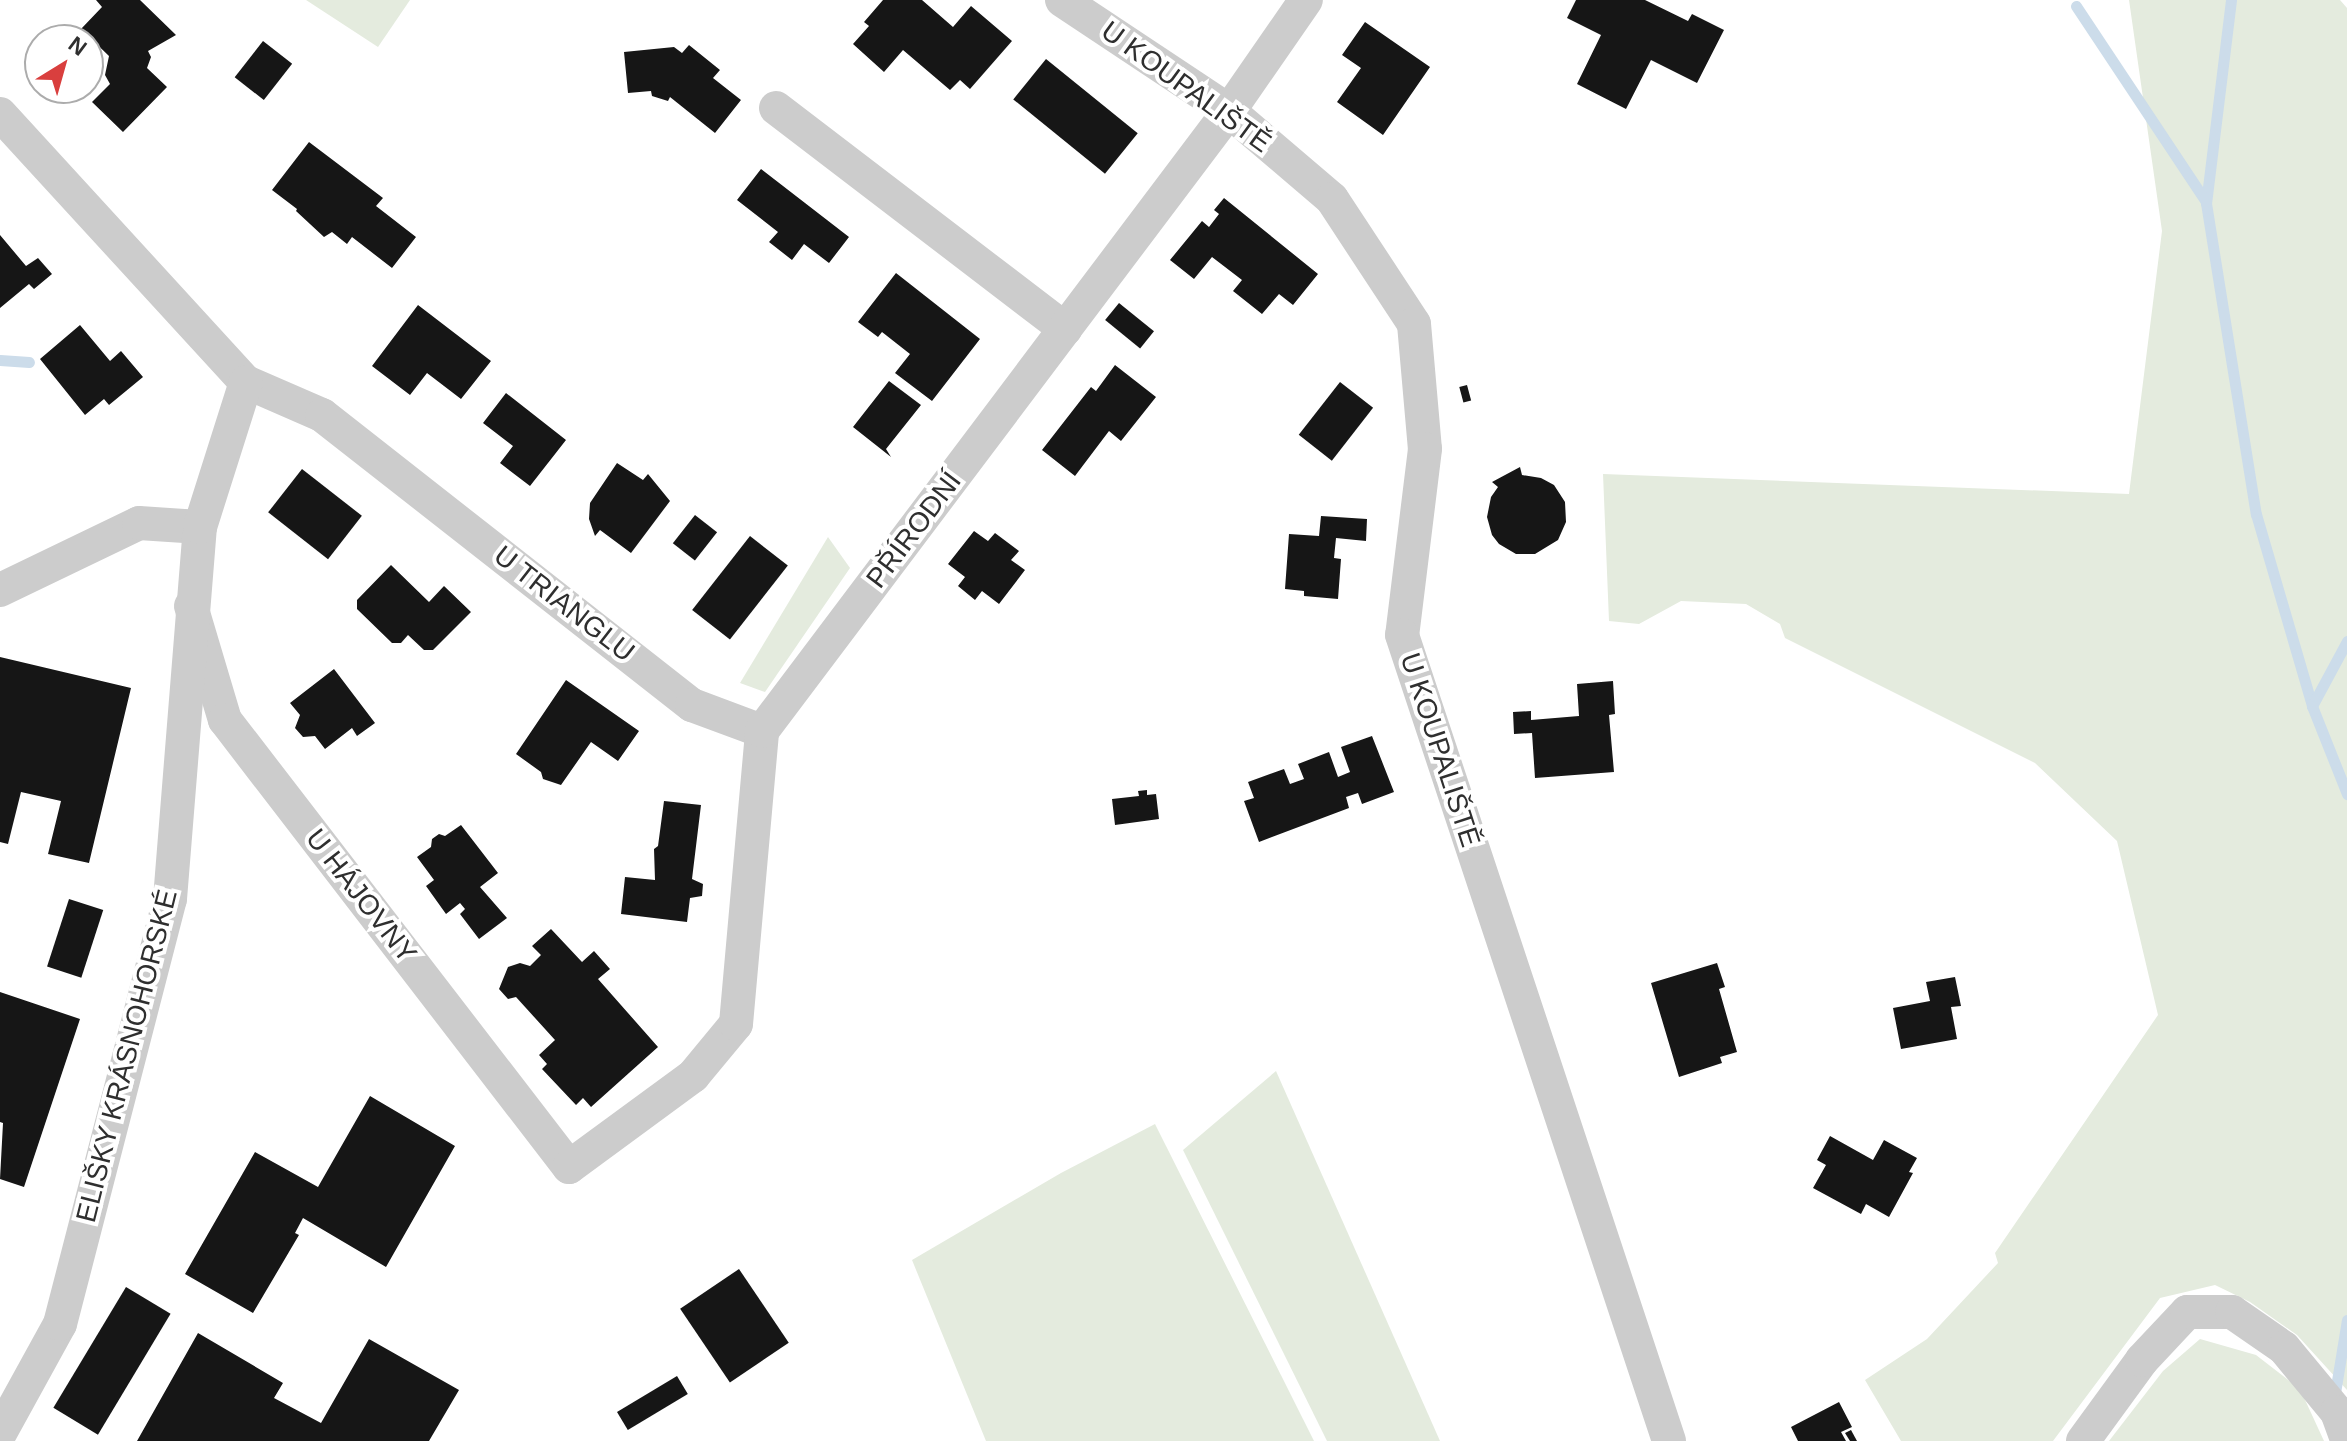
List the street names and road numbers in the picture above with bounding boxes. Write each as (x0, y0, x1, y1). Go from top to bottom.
street label: U KOUPALIŠTĚ (1095, 14, 1277, 160)
street label: PŘÍRODNÍ (859, 465, 969, 595)
street label: U TRIANGLU (487, 539, 641, 669)
street label: U KOUPALIŠTĚ (1393, 649, 1487, 851)
street label: U HÁJOVNY (298, 823, 424, 969)
street label: ELIŠKY KRÁSNOHORSKÉ (69, 886, 185, 1226)

